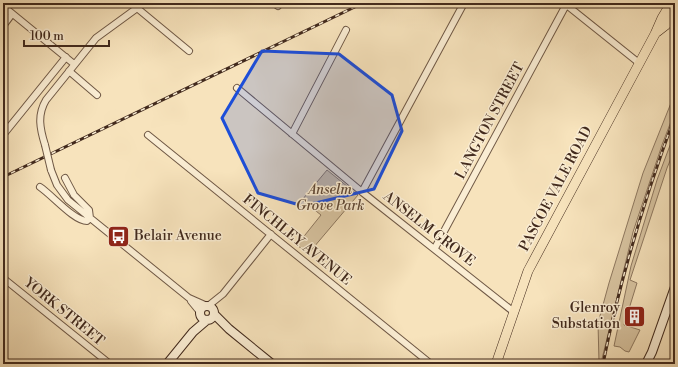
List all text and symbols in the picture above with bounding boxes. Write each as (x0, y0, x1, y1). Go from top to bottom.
scale bar (24, 22, 109, 48)
text: 100 m (30, 29, 64, 44)
street label: LANGTON STREET (452, 59, 529, 183)
street label: PASCOE VALE ROAD (515, 123, 597, 255)
park label: Anselm Grove Park (296, 181, 364, 215)
street label: ANSELM GROVE (379, 187, 479, 271)
street label: FINCHLEY AVENUE (239, 191, 355, 289)
bus stop icon: Belair Avenue (105, 223, 131, 249)
place label: Belair Avenue (133, 227, 222, 245)
street label: YORK STREET (19, 273, 108, 350)
place label: Glenroy Substation (552, 299, 621, 333)
building icon: Glenroy Substation (622, 303, 648, 329)

